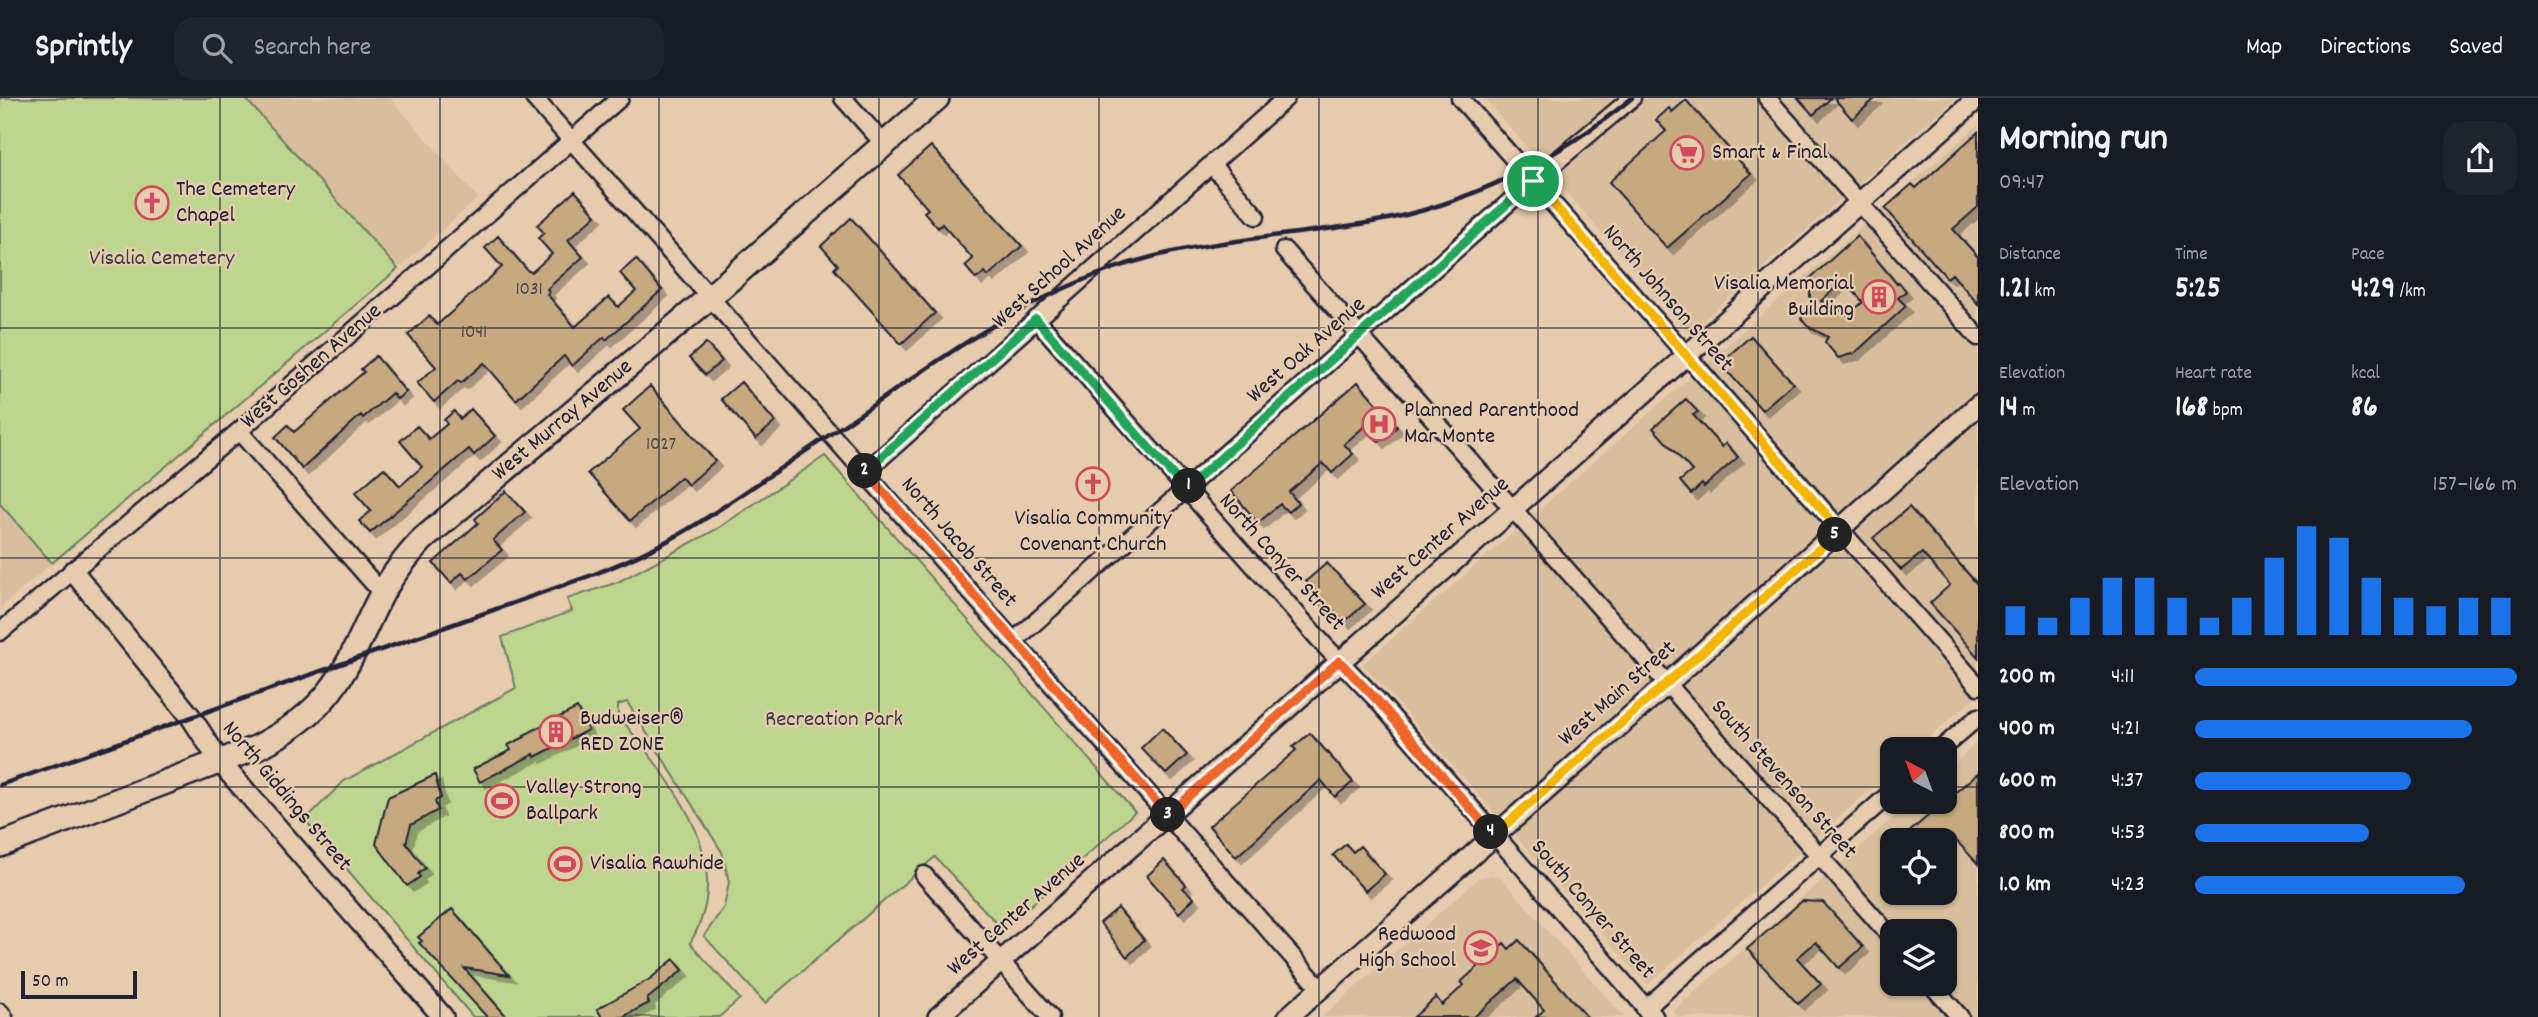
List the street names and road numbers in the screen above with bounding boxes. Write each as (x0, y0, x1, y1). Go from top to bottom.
street label: West School Avenue (985, 199, 1135, 337)
street label: North Johnson Street (1594, 218, 1740, 380)
street label: West Oak Avenue (1240, 290, 1374, 412)
street label: West Goshen Avenue (234, 296, 390, 438)
street label: West Murray Avenue (485, 352, 641, 490)
street label: West Center Avenue (1364, 469, 1518, 609)
street label: North Jacob Street (892, 470, 1024, 616)
street label: North Conyer Street (1210, 487, 1352, 639)
street label: West Main Street (1552, 633, 1684, 755)
street label: South Stevenson Street (1702, 693, 1864, 867)
street label: North Giddings Street (213, 715, 359, 879)
street label: South Conyer Street (1522, 833, 1662, 987)
street label: West Center Avenue (940, 845, 1094, 985)

